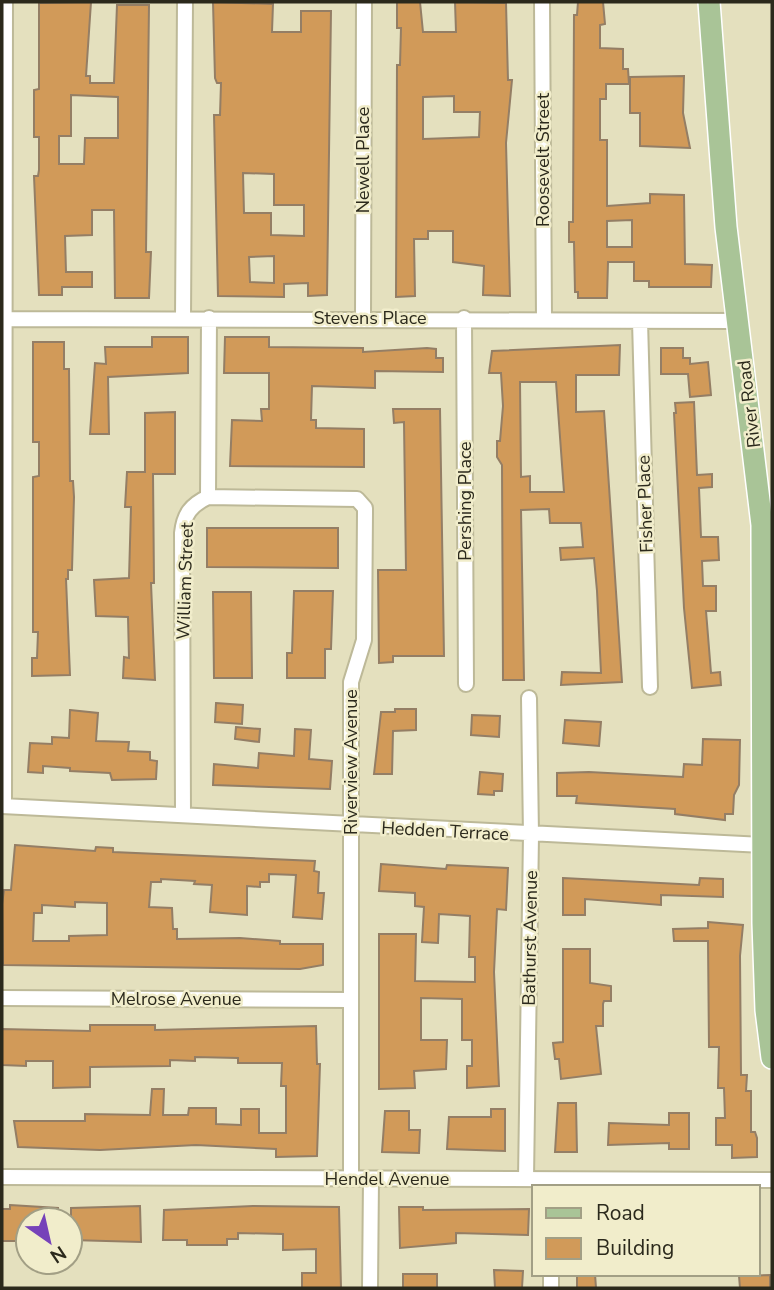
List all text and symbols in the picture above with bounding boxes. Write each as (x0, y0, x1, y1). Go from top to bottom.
street label: Roosevelt Street (531, 92, 555, 227)
street label: Newell Place (351, 107, 375, 213)
street label: Stevens Place (314, 306, 426, 330)
street label: River Road (732, 359, 766, 449)
street label: Pershing Place (453, 441, 477, 561)
street label: Fisher Place (631, 455, 659, 553)
street label: William Street (171, 521, 199, 640)
street label: Riverview Avenue (339, 689, 363, 835)
street label: Hedden Terrace (381, 816, 509, 846)
street label: Bathurst Avenue (517, 870, 543, 1006)
street label: Melrose Avenue (111, 987, 241, 1011)
street label: Hendel Avenue (325, 1167, 449, 1191)
legend (532, 1185, 760, 1276)
text: Road (596, 1199, 645, 1227)
north arrow (14, 1206, 84, 1276)
text: Building (596, 1234, 674, 1262)
text: N (45, 1240, 71, 1269)

